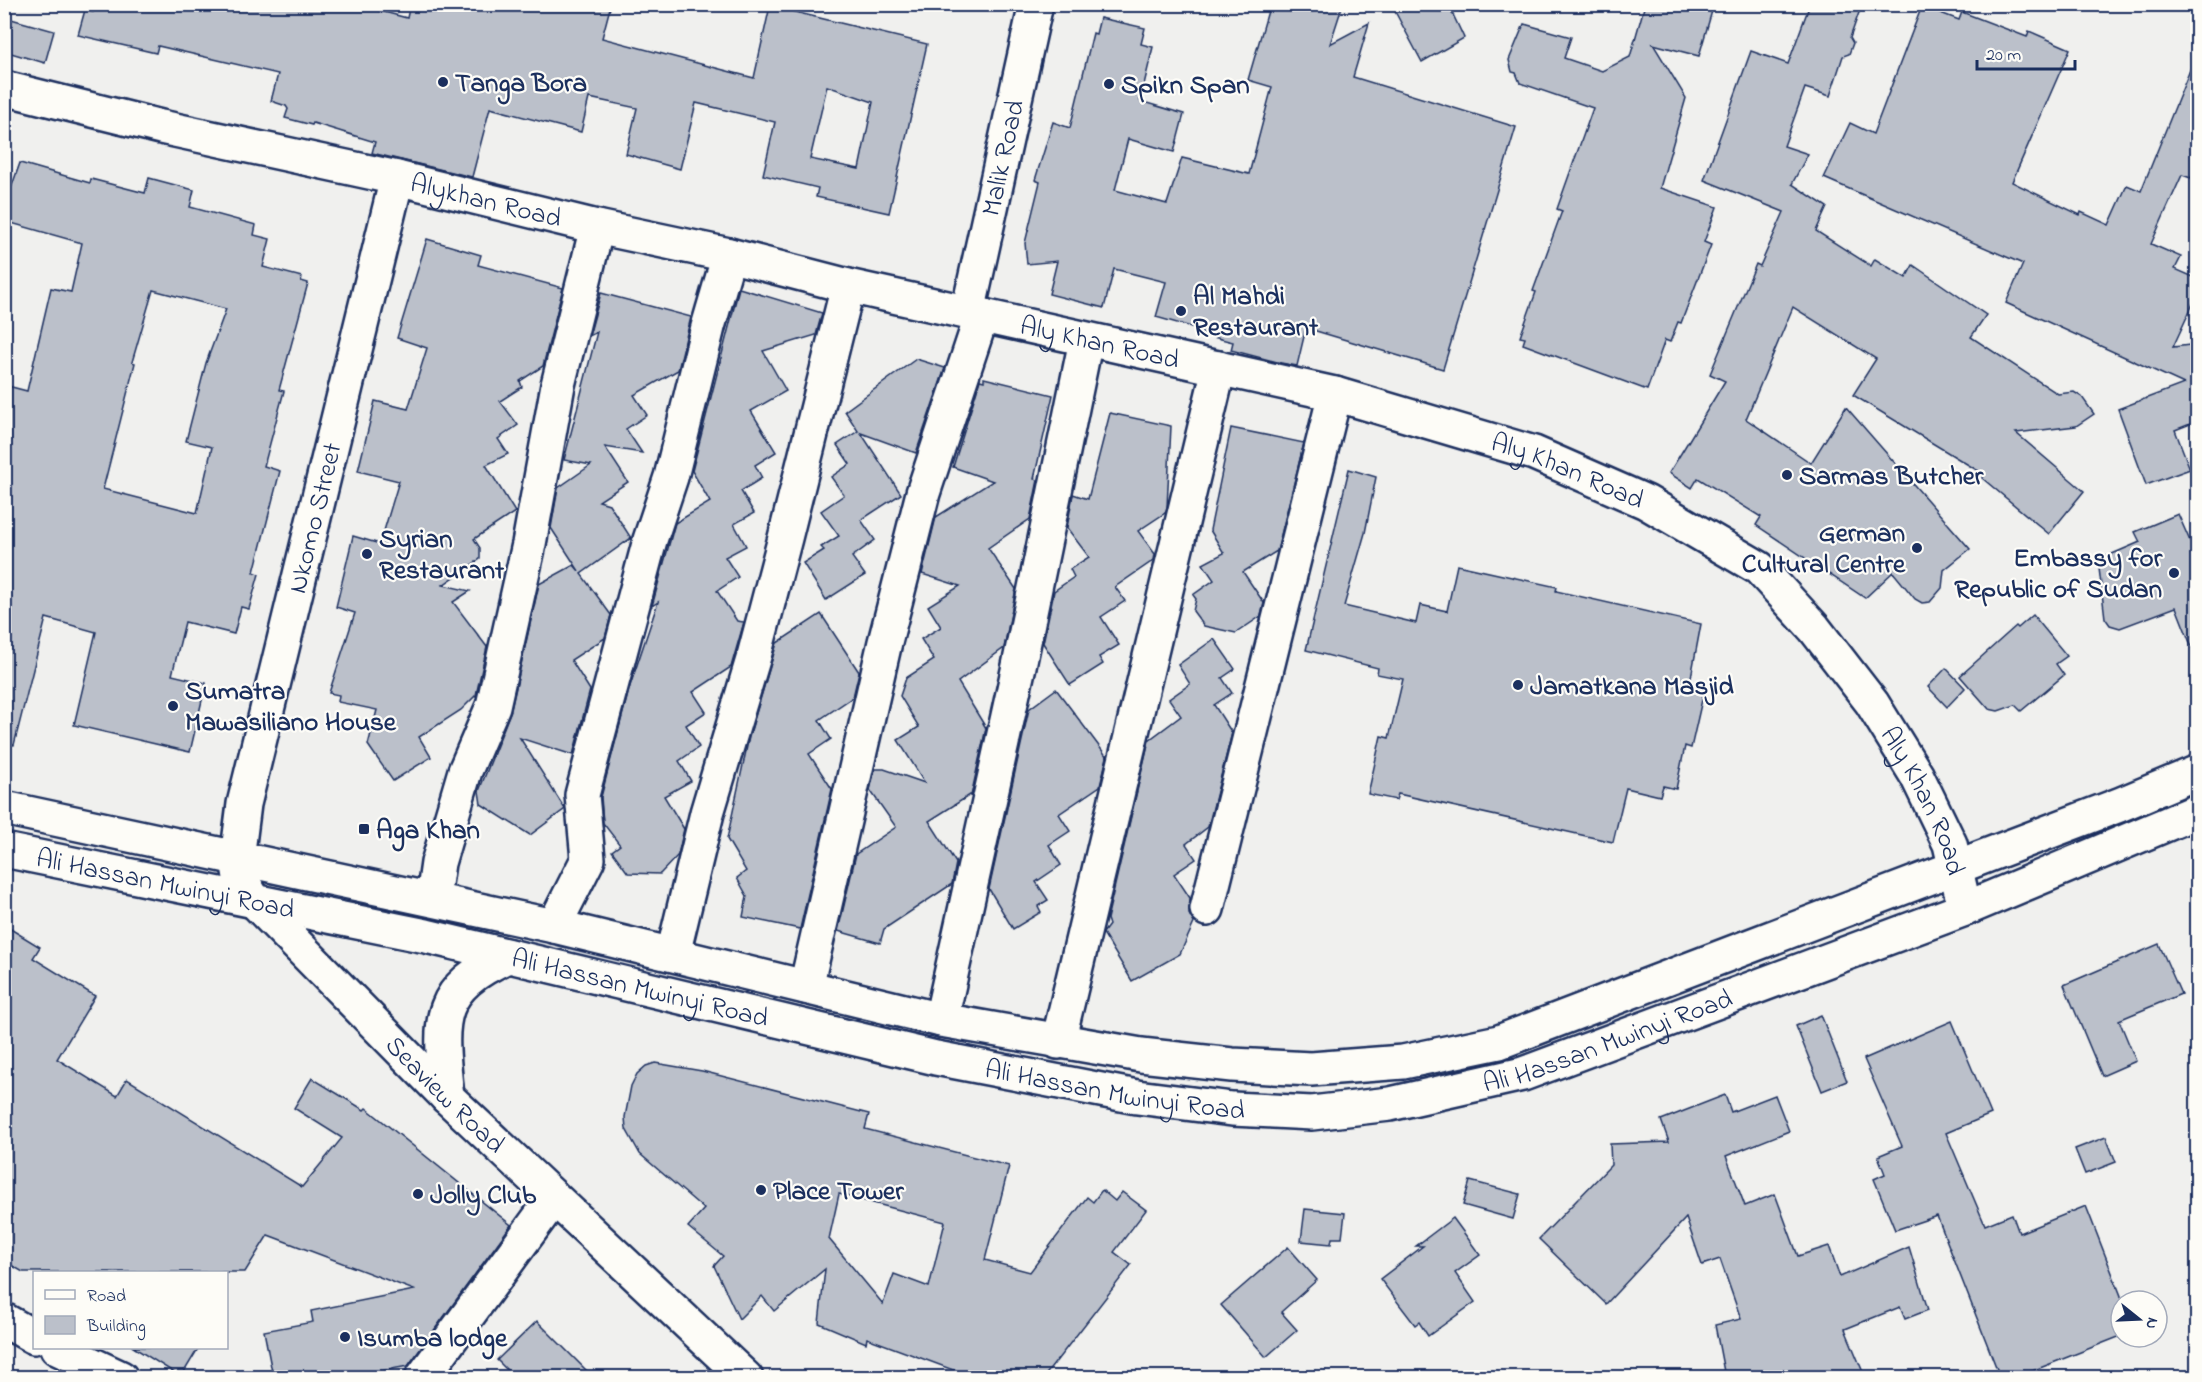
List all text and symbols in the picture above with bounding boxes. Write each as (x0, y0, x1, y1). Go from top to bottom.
scale bar (1977, 33, 2074, 71)
text: 20 m (1986, 43, 2021, 69)
place label: Tanga Bora (455, 65, 587, 105)
place label: Spikn Span (1121, 67, 1250, 106)
marker: Tanga Bora (436, 75, 450, 89)
marker: Spikn Span (1102, 77, 1116, 91)
street label: Malik Road (973, 97, 1036, 220)
street label: Alykhan Road (406, 165, 565, 240)
place label: Al Mahdi Restaurant (1193, 278, 1319, 348)
marker: Al Mahdi Restaurant (1174, 304, 1188, 318)
street label: Aly Khan Road (1016, 308, 1183, 381)
street label: Aly Khan Road (1486, 424, 1650, 521)
street label: Nkomo Street (279, 439, 354, 598)
place label: Sarmas Butcher (1799, 458, 1984, 497)
marker: Sarmas Butcher (1780, 468, 1794, 482)
place label: German Cultural Centre (1742, 515, 1906, 585)
place label: Syrian Restaurant (379, 521, 505, 591)
place label: Embassy for Republic of Sudan (1954, 540, 2163, 610)
marker: German Cultural Centre (1910, 541, 1924, 555)
marker: Syrian Restaurant (360, 547, 374, 561)
marker: Embassy for Republic of Sudan (2167, 566, 2181, 580)
place label: Jamatkana Masjid (1530, 668, 1734, 707)
place label: Sumatra Mawasiliano House (185, 673, 397, 743)
marker: Jamatkana Masjid (1511, 678, 1525, 692)
marker: Sumatra Mawasiliano House (166, 699, 180, 713)
street label: Aly Khan Road (1869, 720, 1974, 879)
place label: Aga Khan (376, 812, 480, 852)
marker: Aga Khan (357, 822, 371, 836)
street label: Ali Hassan Mwinyi Road (32, 840, 298, 931)
street label: Ali Hassan Mwinyi Road (507, 940, 772, 1039)
street label: Ali Hassan Mwinyi Road (1479, 980, 1739, 1104)
street label: Seaview Road (375, 1028, 513, 1164)
street label: Ali Hassan Mwinyi Road (981, 1051, 1246, 1132)
place label: Place Tower (773, 1173, 904, 1212)
place label: Jolly Club (430, 1177, 537, 1216)
marker: Place Tower (754, 1183, 768, 1197)
marker: Jolly Club (411, 1187, 425, 1201)
legend (33, 1271, 228, 1349)
text: Road (87, 1284, 126, 1310)
north arrow (2109, 1289, 2169, 1349)
text: Building (86, 1314, 146, 1341)
text: N (2138, 1314, 2164, 1332)
place label: Isumba lodge (357, 1320, 508, 1360)
marker: Isumba lodge (338, 1330, 352, 1344)

